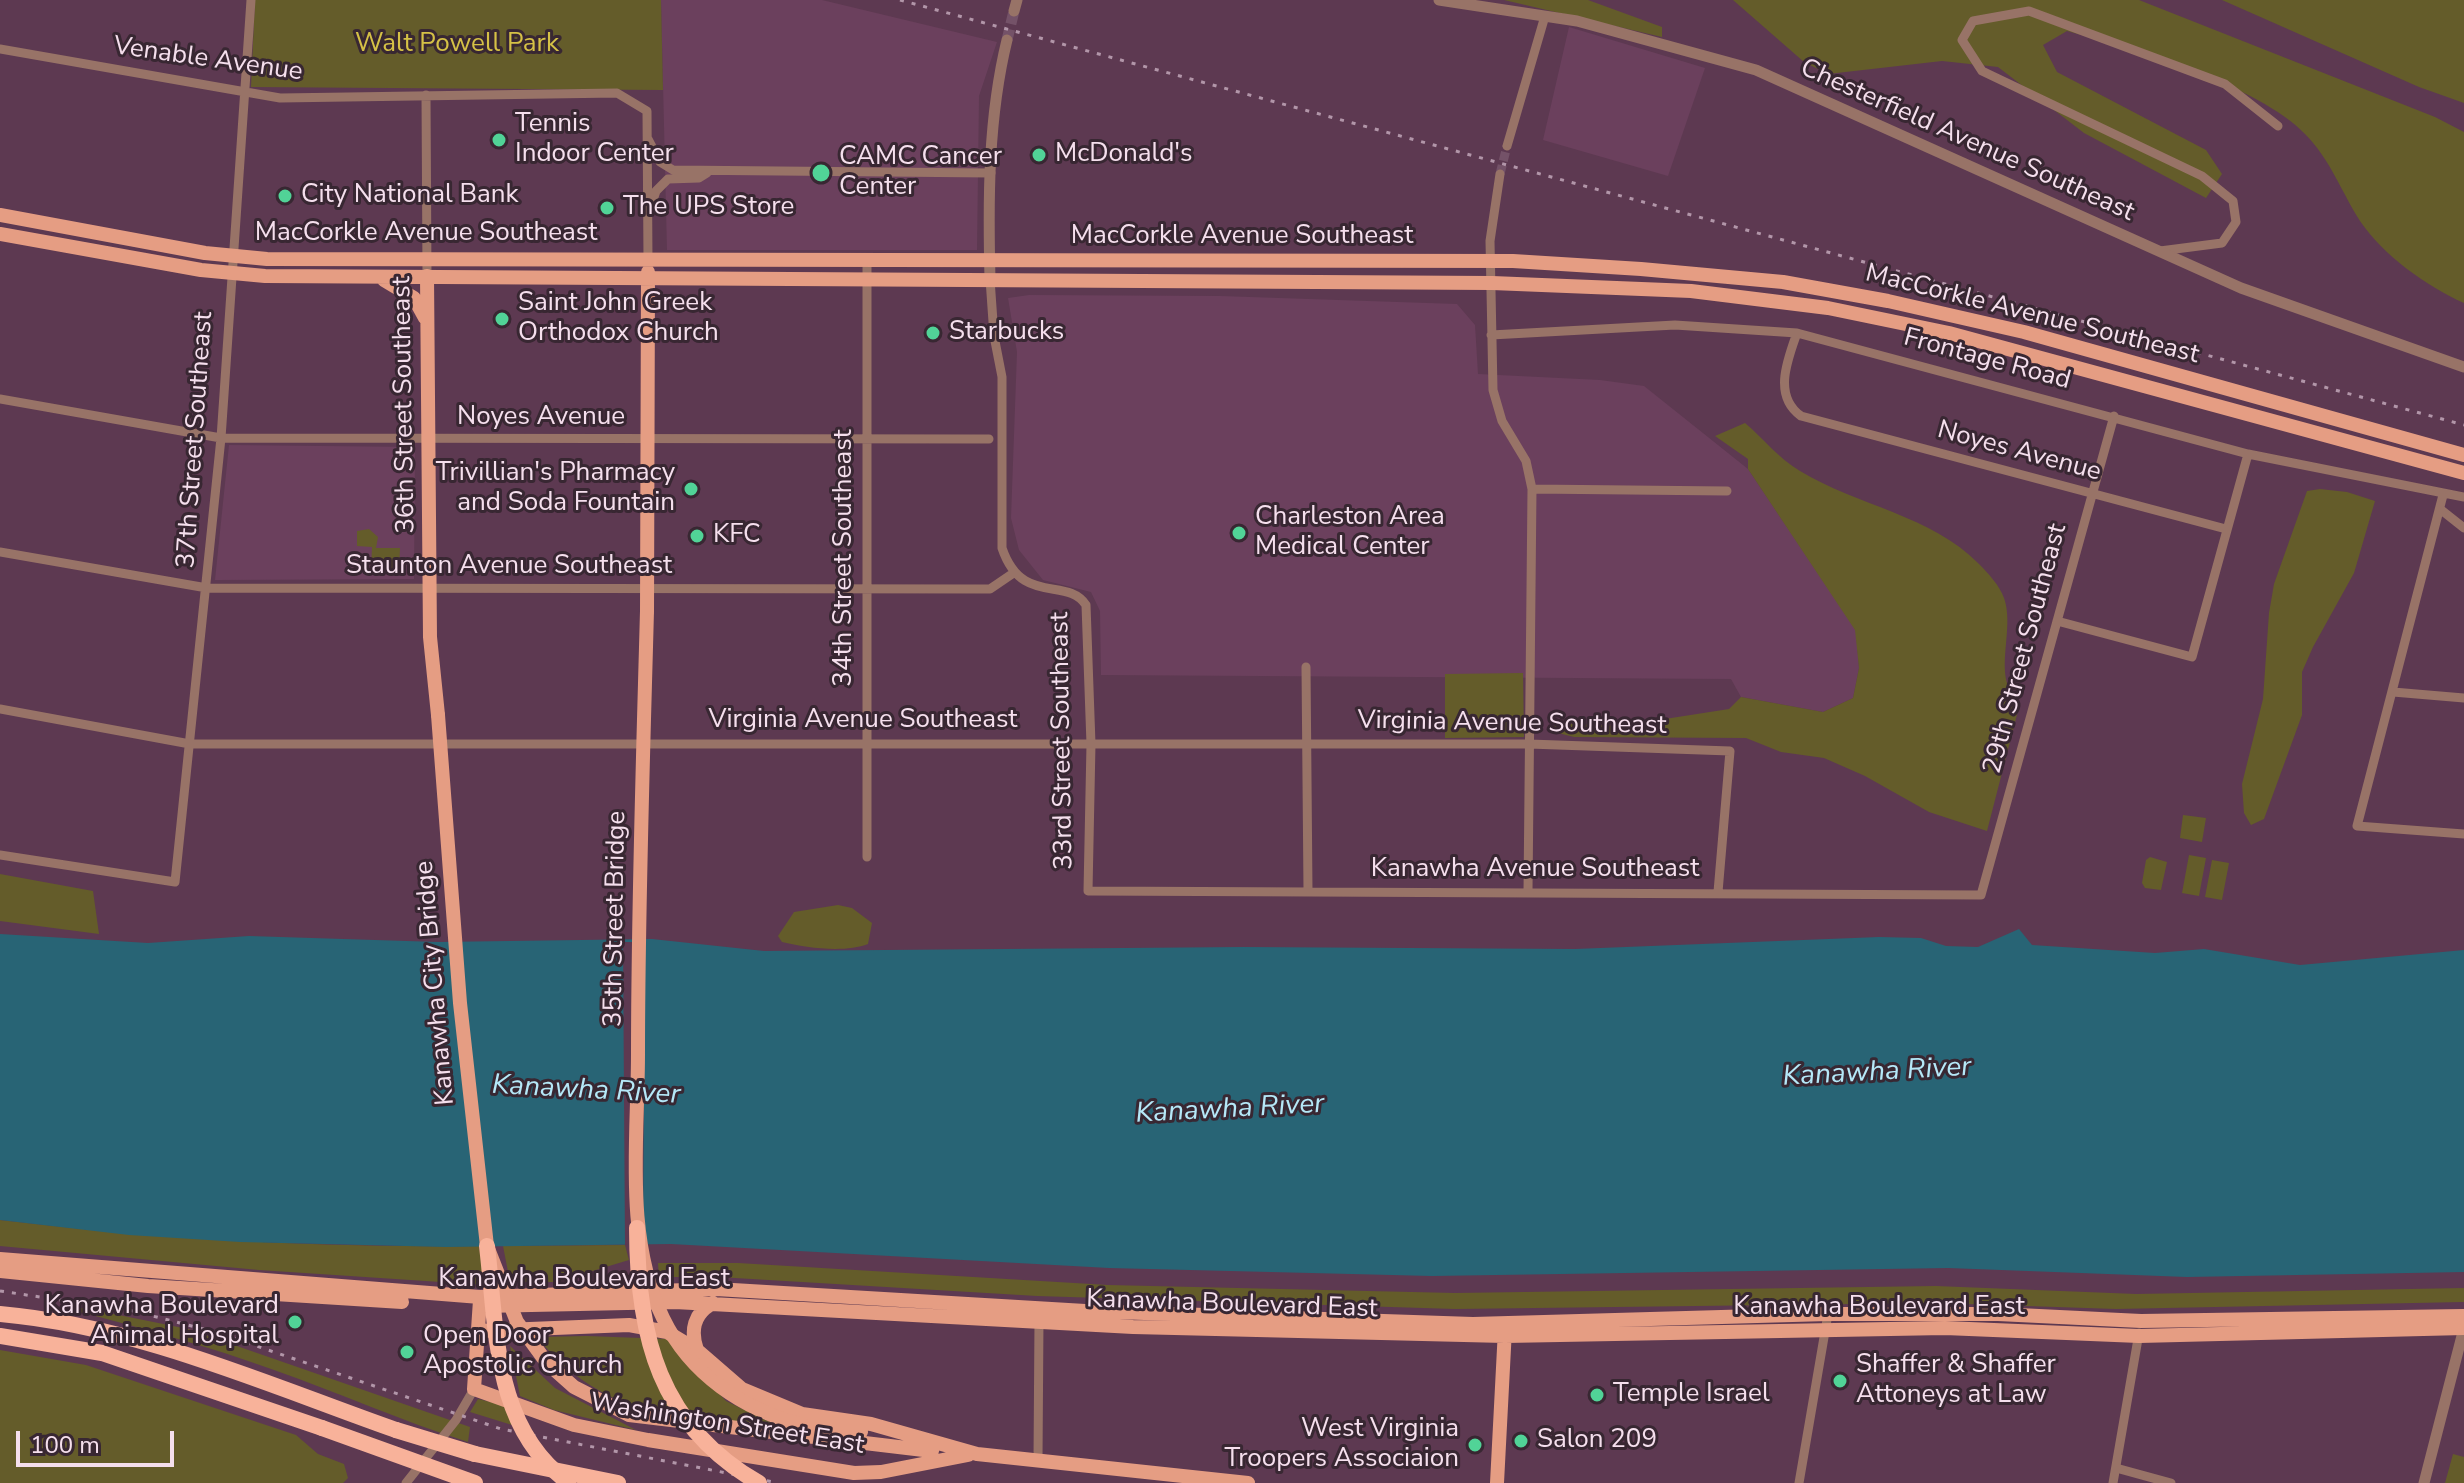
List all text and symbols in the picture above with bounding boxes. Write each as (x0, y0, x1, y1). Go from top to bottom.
park label: Walt Powell Park (355, 29, 559, 61)
street label: Venable Avenue (112, 31, 304, 89)
street label: Chesterfield Avenue Southeast (1795, 53, 2139, 229)
place label: Tennis Indoor Center (515, 109, 674, 170)
marker: Tennis Indoor Center (490, 131, 508, 149)
place label: McDonald's (1055, 139, 1193, 171)
place label: CAMC Cancer Center (839, 142, 1002, 204)
marker: McDonald's (1030, 146, 1048, 164)
marker: CAMC Cancer Center (810, 162, 832, 184)
place label: City National Bank (301, 180, 519, 212)
marker: City National Bank (276, 187, 294, 205)
place label: The UPS Store (623, 192, 794, 224)
marker: The UPS Store (598, 199, 616, 217)
street label: MacCorkle Avenue Southeast (255, 218, 597, 250)
street label: MacCorkle Avenue Southeast (1071, 221, 1413, 253)
street label: MacCorkle Avenue Southeast (1862, 258, 2202, 372)
street label: 36th Street Southeast (387, 276, 423, 534)
place label: Saint John Greek Orthodox Church (518, 288, 719, 350)
marker: Saint John Greek Orthodox Church (493, 310, 511, 328)
street label: 37th Street Southeast (171, 311, 221, 569)
place label: Starbucks (949, 317, 1064, 349)
street label: Frontage Road (1900, 323, 2074, 397)
marker: Starbucks (924, 324, 942, 342)
street label: Noyes Avenue (457, 402, 625, 434)
street label: Noyes Avenue (1934, 415, 2104, 489)
street label: 34th Street Southeast (829, 429, 861, 687)
place label: Trivillian's Pharmacy and Soda Fountain (436, 458, 675, 520)
marker: Trivillian's Pharmacy and Soda Fountain (682, 480, 700, 498)
place label: Charleston Area Medical Center (1255, 502, 1445, 564)
place label: KFC (713, 520, 761, 552)
street label: 29th Street Southeast (1978, 521, 2074, 777)
marker: Charleston Area Medical Center (1230, 524, 1248, 542)
marker: KFC (688, 527, 706, 545)
street label: Staunton Avenue Southeast (346, 551, 672, 583)
street label: 33rd Street Southeast (1045, 612, 1081, 870)
street label: Virginia Avenue Southeast (709, 705, 1017, 737)
street label: Virginia Avenue Southeast (1357, 706, 1667, 742)
street label: 35th Street Bridge (599, 810, 633, 1028)
street label: Kanawha Avenue Southeast (1371, 854, 1699, 886)
street label: Kanawha City Bridge (410, 859, 462, 1107)
water label: Kanawha River (1782, 1051, 1972, 1095)
water label: Kanawha River (491, 1069, 681, 1113)
water label: Kanawha River (1135, 1088, 1325, 1132)
street label: Kanawha Boulevard East (438, 1264, 730, 1296)
street label: Kanawha Boulevard East (1086, 1284, 1378, 1326)
place label: Kanawha Boulevard Animal Hospital (44, 1291, 279, 1352)
street label: Kanawha Boulevard East (1733, 1292, 2025, 1324)
marker: Kanawha Boulevard Animal Hospital (286, 1313, 304, 1331)
place label: Open Door Apostolic Church (423, 1321, 623, 1382)
marker: Open Door Apostolic Church (398, 1343, 416, 1361)
place label: Shaffer & Shaffer Attoneys at Law (1856, 1350, 2056, 1412)
marker: Shaffer & Shaffer Attoneys at Law (1831, 1372, 1849, 1390)
place label: Temple Israel (1613, 1379, 1770, 1411)
marker: Temple Israel (1588, 1386, 1606, 1404)
street label: Washington Street East (588, 1388, 866, 1462)
place label: West Virginia Troopers Associaion (1225, 1414, 1459, 1476)
scale bar (20, 1415, 178, 1465)
place label: Salon 209 (1537, 1425, 1657, 1457)
text: 100 m (30, 1429, 100, 1461)
marker: Salon 209 (1512, 1432, 1530, 1450)
marker: West Virginia Troopers Associaion (1466, 1436, 1484, 1454)

